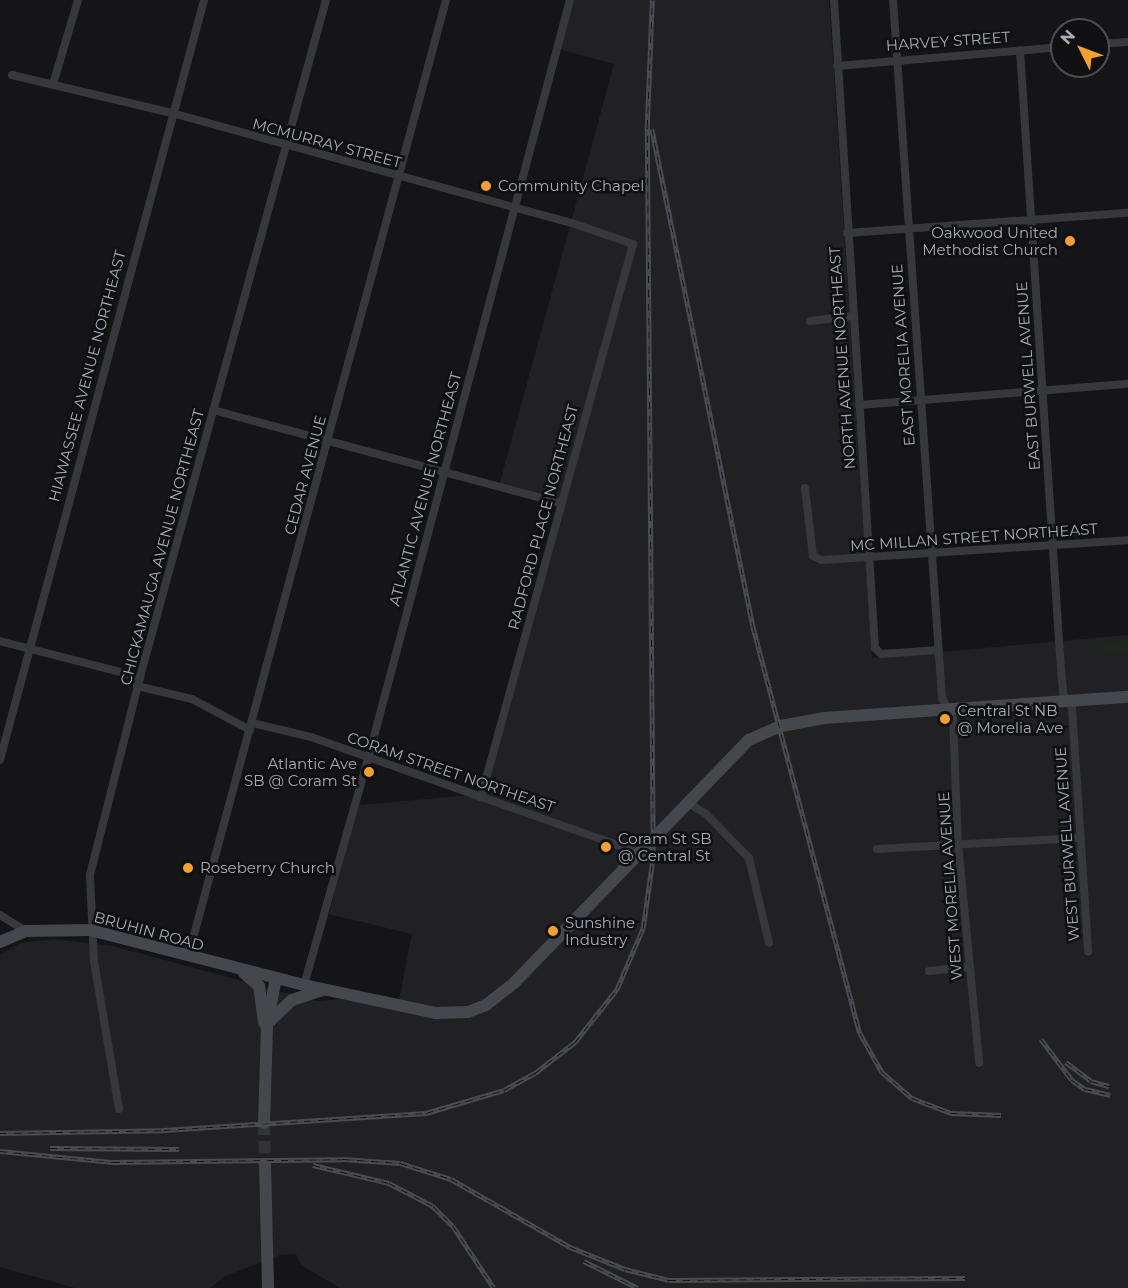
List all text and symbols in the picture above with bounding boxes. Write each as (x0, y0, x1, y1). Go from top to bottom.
north arrow (1050, 18, 1110, 78)
text: N (1056, 26, 1079, 48)
street label: HARVEY STREET (885, 28, 1011, 54)
street label: MCMURRAY STREET (251, 114, 403, 172)
place label: Community Chapel (498, 177, 644, 195)
marker: Community Chapel (479, 179, 493, 193)
place label: Oakwood United Methodist Church (922, 223, 1058, 258)
marker: Oakwood United Methodist Church (1063, 234, 1077, 248)
street label: NORTH AVENUE NORTHEAST (825, 246, 859, 470)
street label: HIAWASSEE AVENUE NORTHEAST (45, 248, 129, 504)
street label: EAST MORELIA AVENUE (888, 263, 918, 447)
street label: EAST BURWELL AVENUE (1012, 281, 1044, 471)
street label: ATLANTIC AVENUE NORTHEAST (385, 370, 465, 608)
street label: RADFORD PLACE NORTHEAST (504, 402, 582, 632)
street label: CHICKAMAUGA AVENUE NORTHEAST (116, 407, 208, 687)
street label: CEDAR AVENUE (280, 413, 330, 537)
street label: MC MILLAN STREET NORTHEAST (850, 519, 1098, 555)
place label: Central St NB @ Morelia Ave (957, 701, 1063, 736)
marker: Central St NB @ Morelia Ave (938, 712, 952, 726)
street label: CORAM STREET NORTHEAST (345, 728, 557, 816)
street label: WEST BURWELL AVENUE (1051, 746, 1083, 942)
place label: Atlantic Ave SB @ Coram St (244, 754, 357, 789)
marker: Atlantic Ave SB @ Coram St (362, 765, 376, 779)
street label: WEST MORELIA AVENUE (934, 791, 966, 981)
place label: Coram St SB @ Central St (618, 829, 712, 864)
marker: Coram St SB @ Central St (599, 840, 613, 854)
place label: Roseberry Church (200, 859, 335, 877)
marker: Roseberry Church (181, 861, 195, 875)
street label: BRUHIN ROAD (92, 908, 206, 954)
place label: Sunshine Industry (565, 913, 635, 948)
marker: Sunshine Industry (546, 924, 560, 938)

